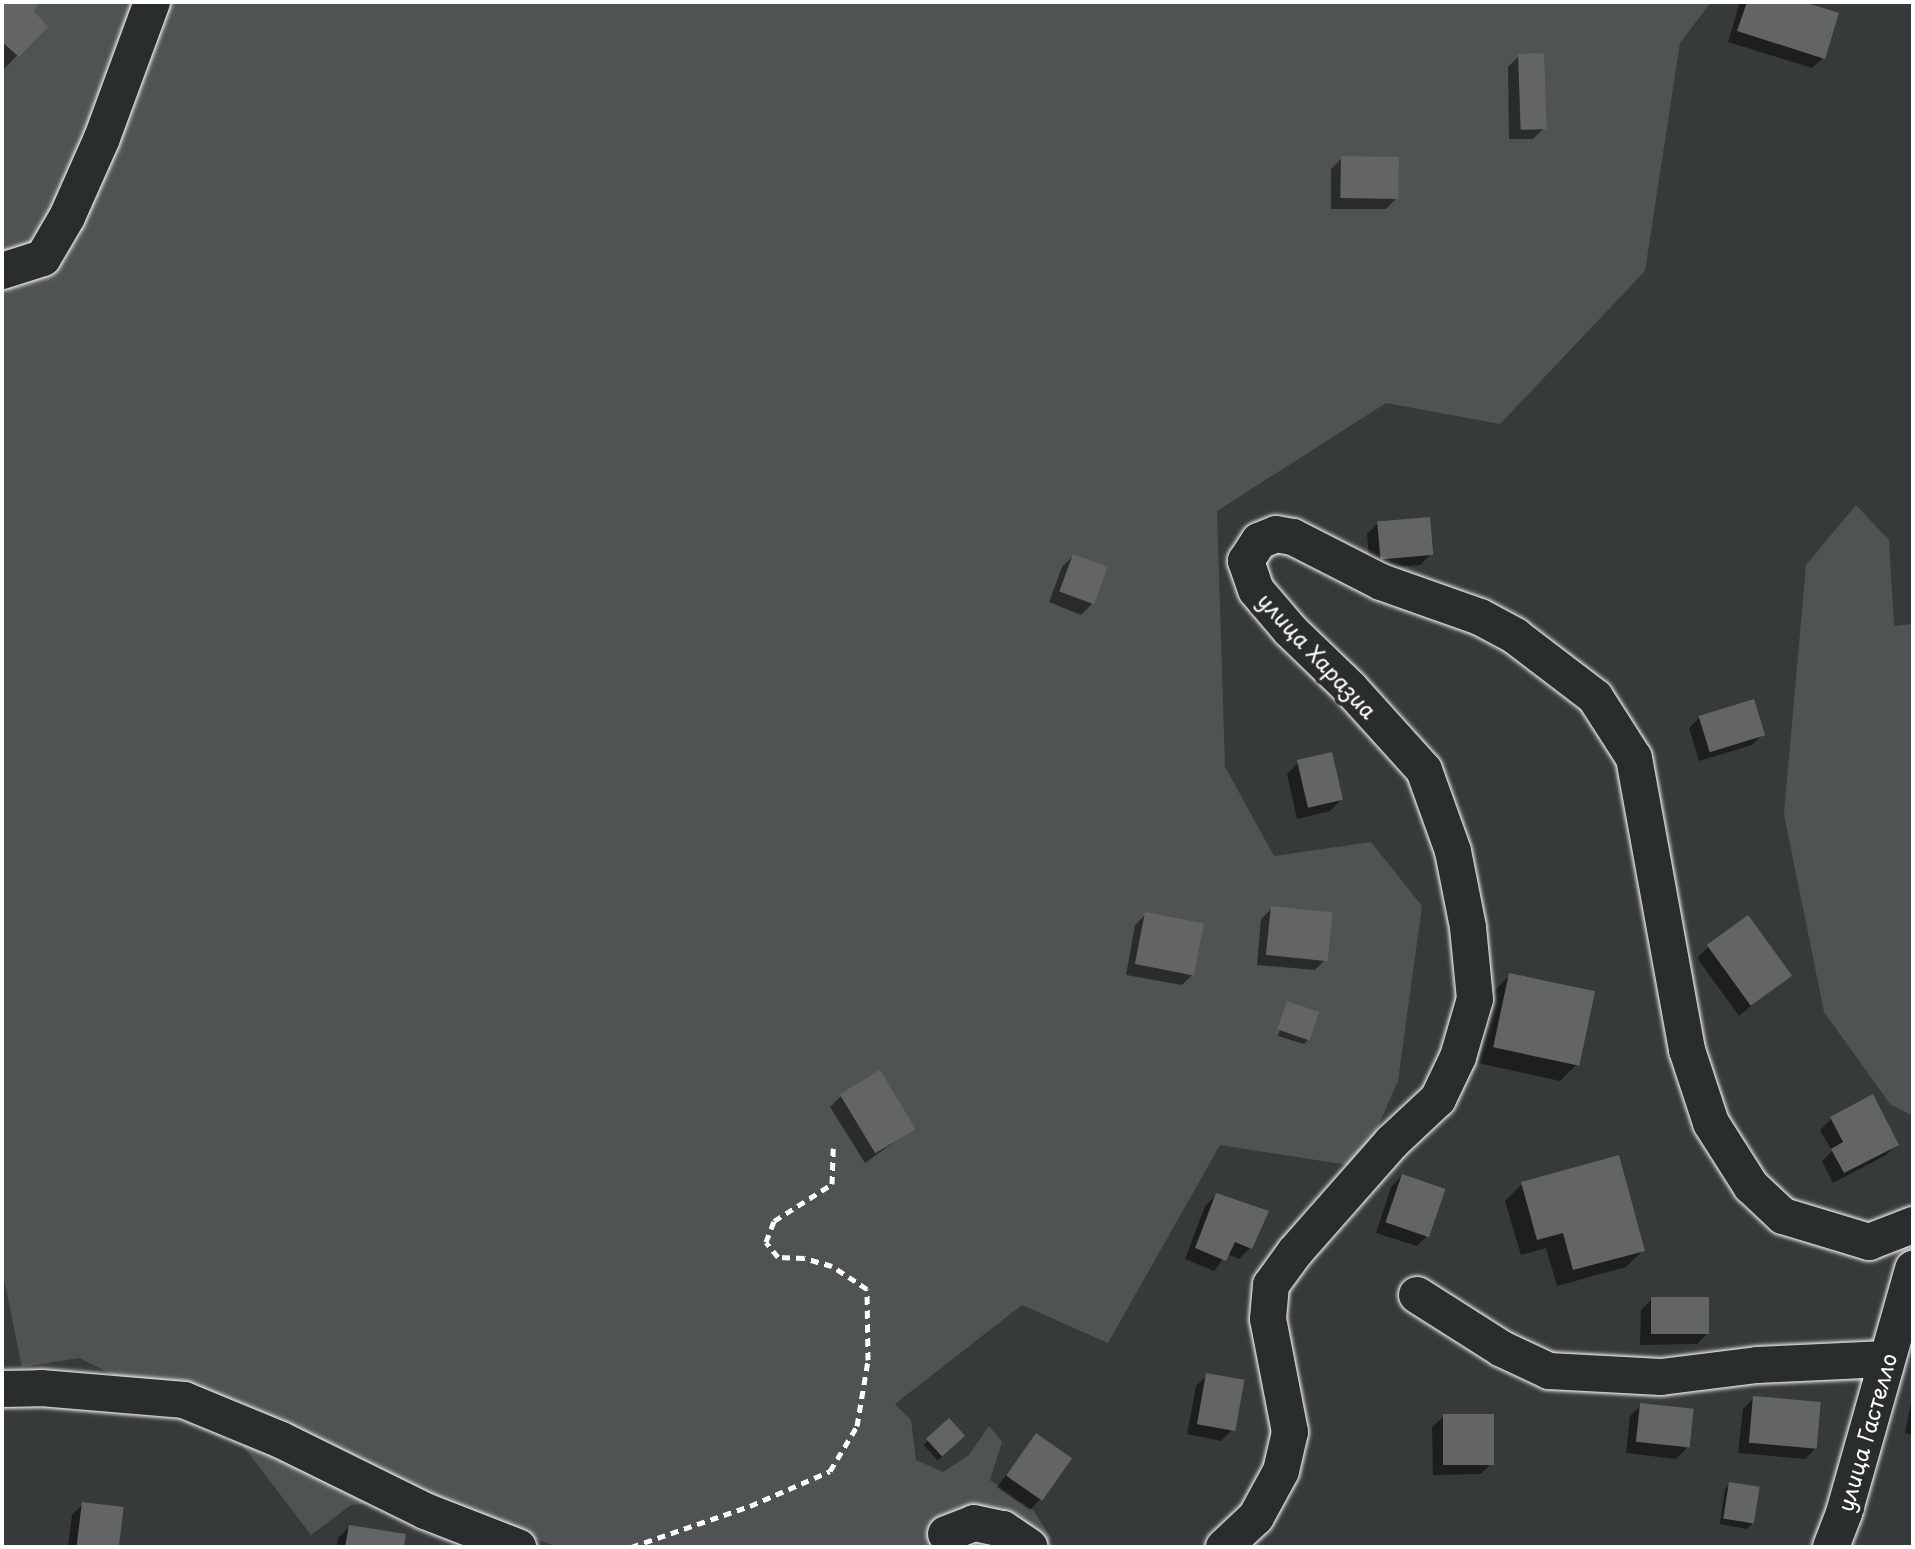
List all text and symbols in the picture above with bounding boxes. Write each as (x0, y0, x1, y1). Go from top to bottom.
street label: улица Харазиа (1253, 586, 1383, 724)
street label: улица Гастелло (1831, 1349, 1901, 1515)

